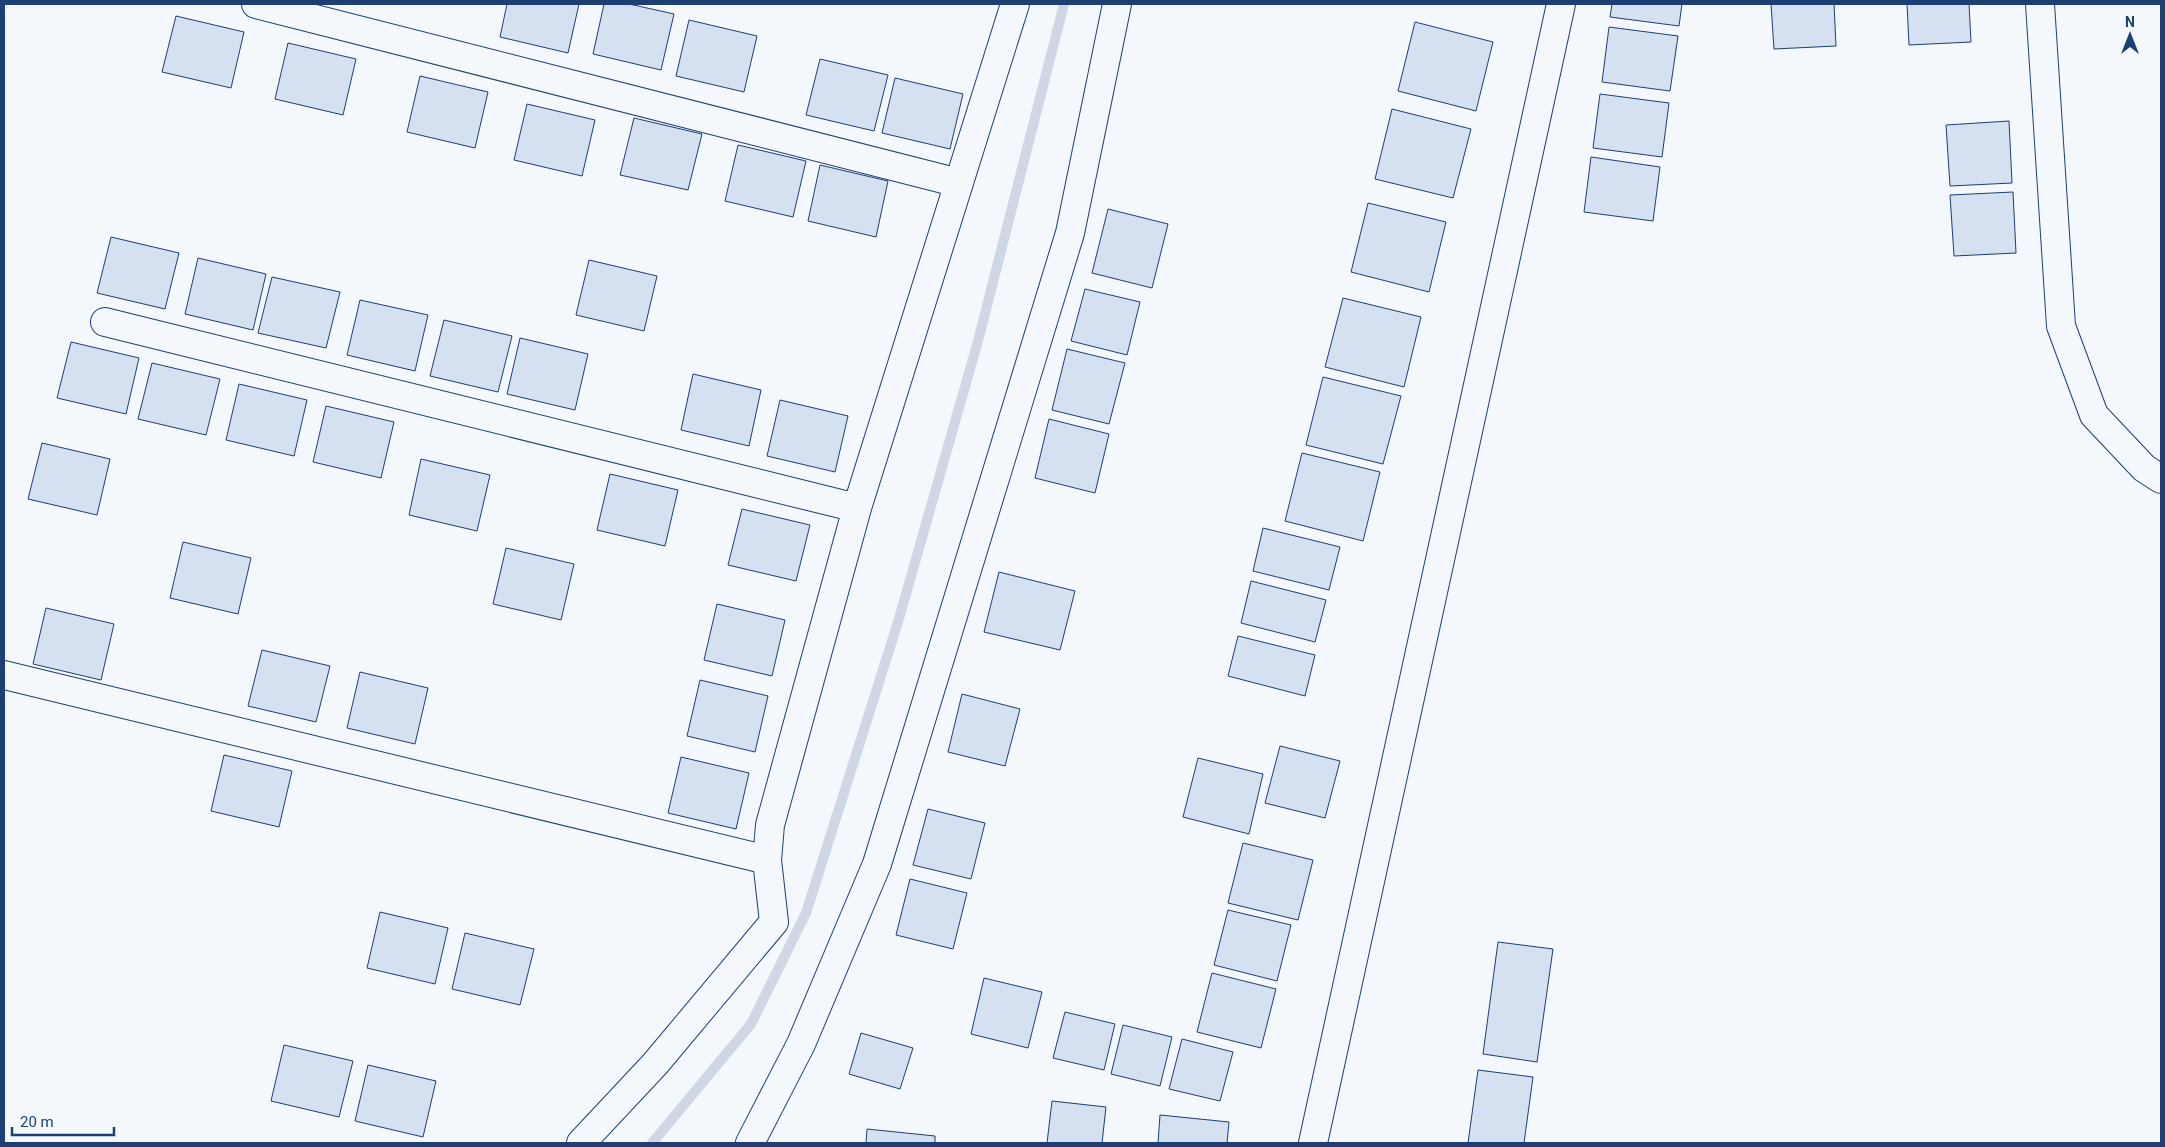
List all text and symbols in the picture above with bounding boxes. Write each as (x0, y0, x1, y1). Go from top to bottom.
north arrow (2105, 10, 2155, 60)
text: N (2125, 14, 2135, 30)
scale bar (12, 1104, 115, 1136)
text: 20 m (20, 1113, 54, 1131)

